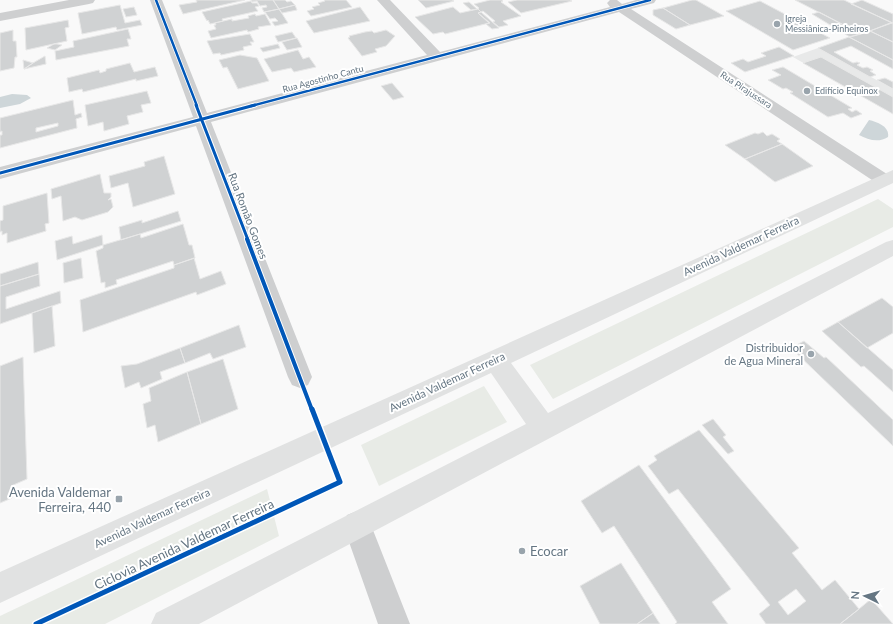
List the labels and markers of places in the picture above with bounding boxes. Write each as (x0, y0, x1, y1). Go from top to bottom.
place label: Igreja Messiânica-Pinheiros (785, 13, 868, 34)
marker: Igreja Messiânica-Pinheiros (772, 19, 782, 29)
place label: Edifício Equinox (815, 85, 878, 96)
marker: Edifício Equinox (802, 86, 812, 96)
place label: Distribuidor de Agua Mineral (724, 341, 803, 367)
marker: Distribuidor de Agua Mineral (806, 349, 816, 359)
place label: Avenida Valdemar Ferreira, 440 (9, 484, 111, 515)
marker: Avenida Valdemar Ferreira, 440 (114, 494, 124, 504)
place label: Ecocar (530, 543, 568, 559)
marker: Ecocar (517, 546, 527, 556)

